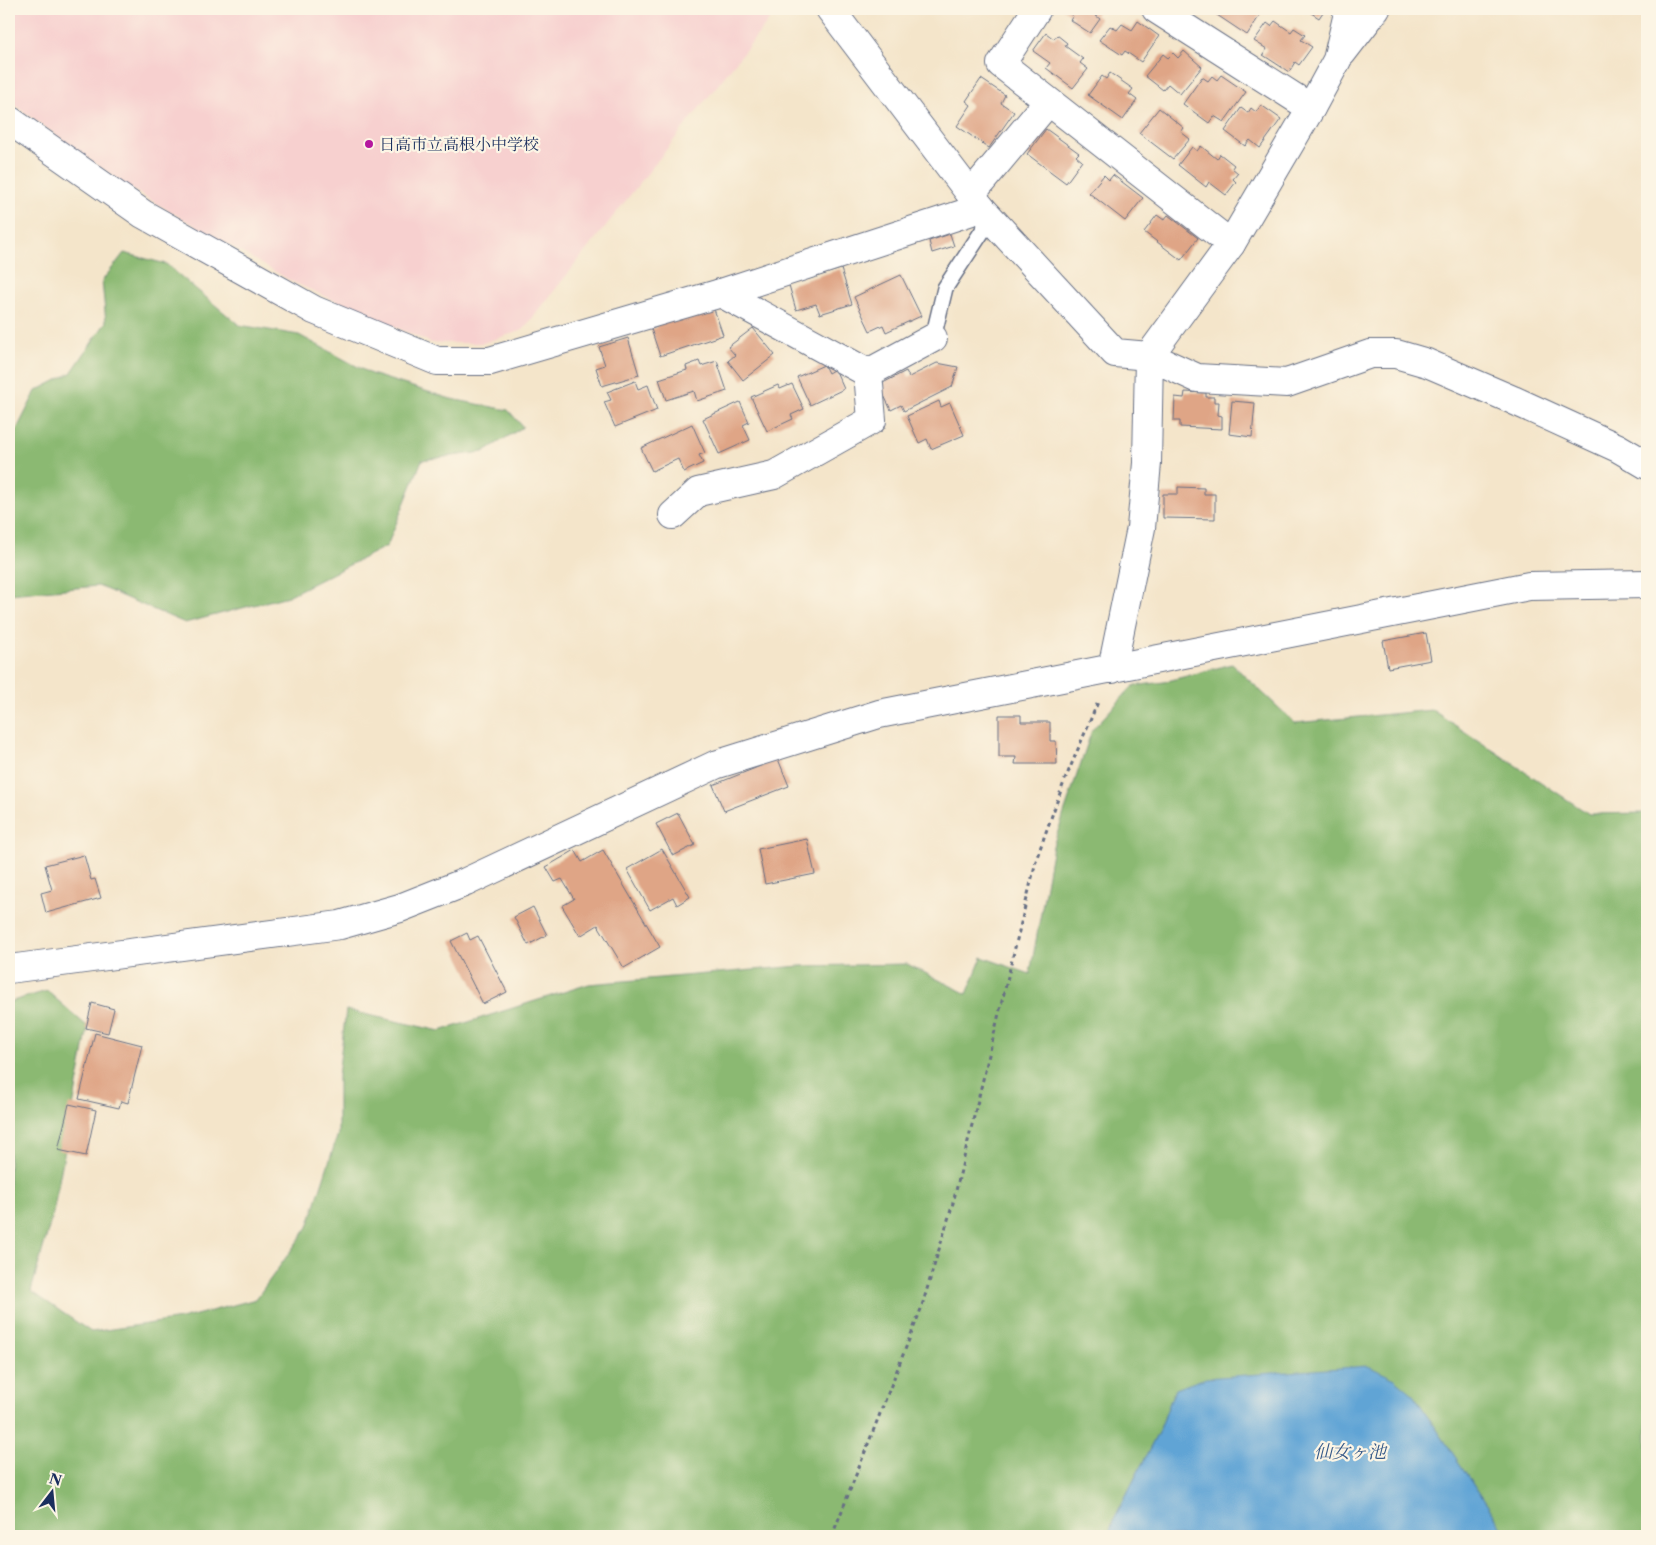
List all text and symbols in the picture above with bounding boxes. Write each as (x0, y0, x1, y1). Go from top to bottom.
place label: 日高市立高根小中学校 (379, 134, 539, 154)
marker: 日高市立高根小中学校 (363, 138, 375, 150)
water label: 仙女ヶ池 (1314, 1441, 1388, 1463)
north arrow (28, 1468, 78, 1518)
text: N (47, 1469, 64, 1490)

